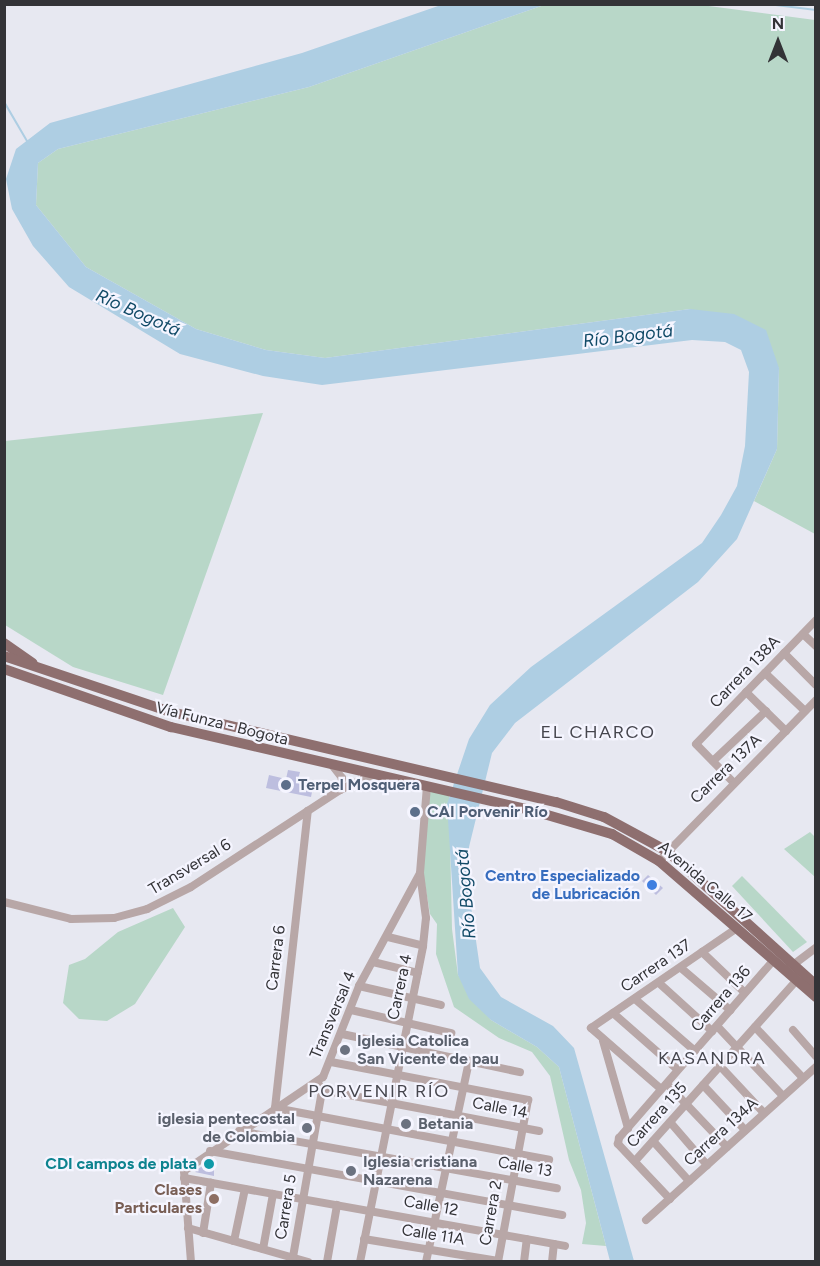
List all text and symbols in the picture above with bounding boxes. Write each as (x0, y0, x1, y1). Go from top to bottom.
north arrow (748, 12, 808, 72)
text: N (772, 14, 784, 33)
water label: Río Bogotá (92, 285, 184, 341)
water label: Río Bogotá (582, 320, 674, 352)
street label: Carrera 138A (706, 632, 784, 712)
street label: Vía Funza - Bogota (154, 698, 290, 750)
district label: EL CHARCO (541, 721, 655, 743)
street label: Carrera 137A (686, 730, 766, 808)
place label: Terpel Mosquera (298, 775, 420, 795)
marker: Terpel Mosquera (279, 778, 293, 792)
place label: CAI Porvenir Río (427, 802, 548, 822)
marker: CAI Porvenir Río (408, 805, 422, 819)
street label: Transversal 6 (145, 835, 235, 899)
street label: Avenida Calle 17 (654, 837, 756, 927)
water label: Río Bogotá (451, 848, 481, 940)
place label: Centro Especializado de Lubricación (485, 866, 640, 904)
marker: Centro Especializado de Lubricación (645, 878, 659, 892)
street label: Carrera 6 (262, 924, 290, 992)
street label: Carrera 137 (617, 935, 695, 997)
street label: Carrera 4 (384, 952, 416, 1022)
street label: Carrera 136 (687, 962, 755, 1036)
street label: Transversal 4 (306, 968, 360, 1062)
place label: Iglesia Catolica San Vicente de pau (357, 1031, 499, 1069)
marker: Iglesia Catolica San Vicente de pau (338, 1043, 352, 1057)
district label: KASANDRA (658, 1047, 766, 1069)
street label: Carrera 135 (623, 1078, 691, 1152)
district label: PORVENIR RÍO (308, 1080, 450, 1102)
street label: Calle 14 (471, 1093, 529, 1123)
street label: Carrera 134A (680, 1094, 762, 1170)
place label: iglesia pentecostal de Colombia (157, 1109, 295, 1147)
place label: Betania (418, 1114, 473, 1134)
marker: Betania (399, 1117, 413, 1131)
marker: iglesia pentecostal de Colombia (300, 1121, 314, 1135)
place label: Iglesia cristiana Nazarena (363, 1152, 477, 1190)
street label: Calle 13 (496, 1153, 554, 1181)
place label: CDI campos de plata (45, 1154, 197, 1174)
marker: CDI campos de plata (202, 1157, 216, 1171)
marker: Iglesia cristiana Nazarena (344, 1164, 358, 1178)
street label: Carrera 5 (271, 1173, 301, 1241)
street label: Carrera 2 (476, 1179, 506, 1247)
place label: Clases Particulares (115, 1180, 202, 1218)
marker: Clases Particulares (207, 1192, 221, 1206)
street label: Calle 12 (402, 1192, 460, 1220)
street label: Calle 11A (400, 1221, 466, 1249)

